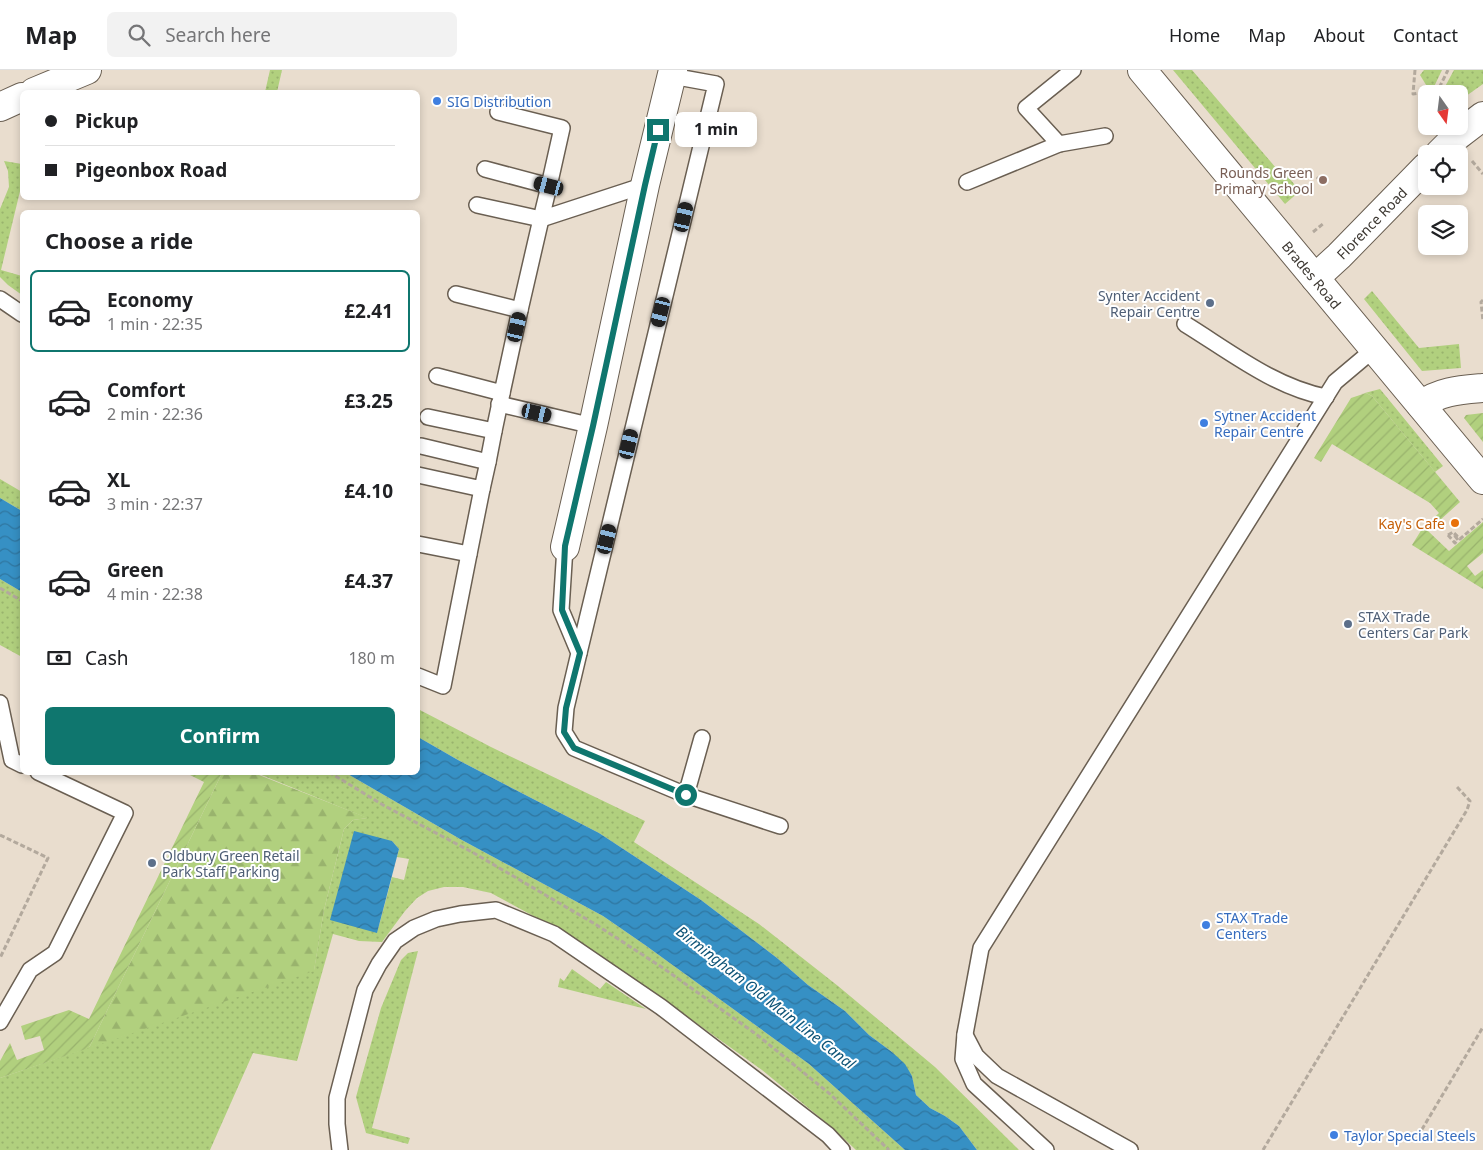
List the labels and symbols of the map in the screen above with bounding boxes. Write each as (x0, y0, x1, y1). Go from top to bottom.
north arrow (1418, 85, 1468, 135)
place label: SIG Distribution (447, 92, 551, 111)
marker: SIG Distribution (431, 95, 443, 107)
callout: 1 min (676, 112, 758, 148)
route end (647, 119, 669, 141)
place label: Rounds Green Primary School (1214, 163, 1313, 198)
marker: Rounds Green Primary School (1317, 174, 1329, 186)
car (532, 175, 565, 197)
street label: Florence Road (1332, 183, 1411, 263)
car (673, 201, 694, 233)
street label: Brades Road (1278, 237, 1346, 313)
place label: Synter Accident Repair Centre (1098, 286, 1200, 321)
car (650, 296, 671, 328)
marker: Synter Accident Repair Centre (1204, 297, 1216, 309)
car (506, 311, 527, 343)
car (520, 402, 553, 424)
place label: Sytner Accident Repair Centre (1214, 406, 1316, 441)
marker: Sytner Accident Repair Centre (1198, 417, 1210, 429)
car (618, 428, 639, 460)
place label: Kay's Cafe (1378, 514, 1445, 533)
marker: Kay's Cafe (1449, 517, 1461, 529)
car (596, 523, 617, 555)
place label: STAX Trade Centers Car Park (1358, 607, 1469, 642)
marker: STAX Trade Centers Car Park (1342, 618, 1354, 630)
route start (675, 784, 697, 806)
place label: Oldbury Green Retail Park Staff Parking (162, 846, 300, 881)
marker: Oldbury Green Retail Park Staff Parking (146, 857, 158, 869)
place label: STAX Trade Centers (1216, 908, 1288, 943)
marker: STAX Trade Centers (1200, 919, 1212, 931)
water label: Birmingham Old Main Line Canal (672, 921, 860, 1074)
place label: Taylor Special Steels (1344, 1126, 1476, 1145)
marker: Taylor Special Steels (1328, 1129, 1340, 1141)

